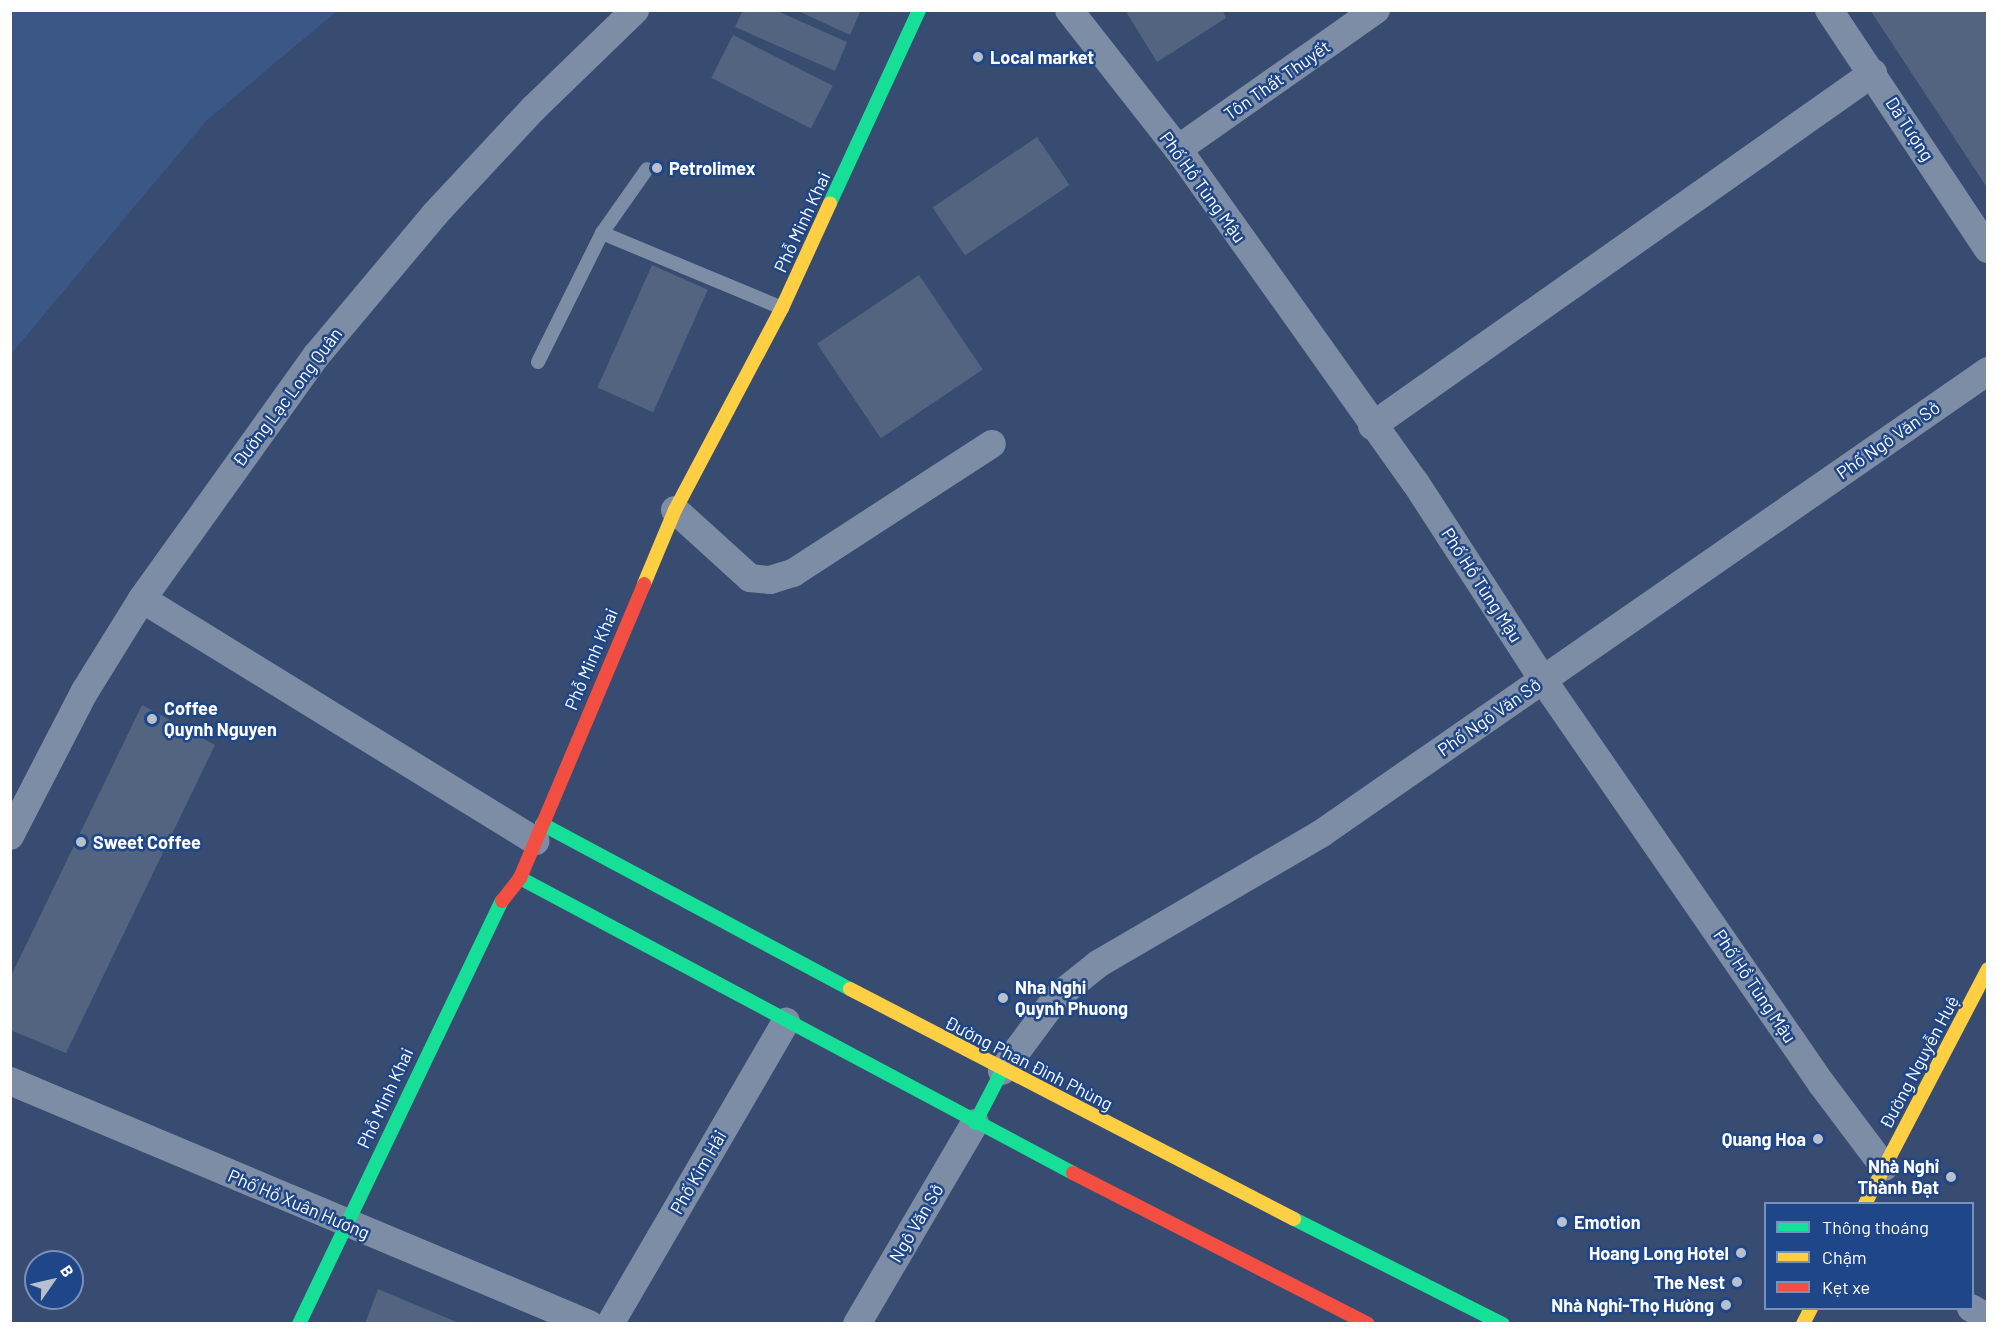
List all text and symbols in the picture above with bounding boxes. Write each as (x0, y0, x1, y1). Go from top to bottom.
street label: Tôn Thất Thuyết (1220, 35, 1334, 125)
place label: Local market (990, 46, 1094, 68)
marker: Local market (971, 50, 985, 64)
street label: Dã Tượng (1881, 93, 1939, 165)
street label: Phố Hồ Tùng Mậu (1155, 127, 1251, 247)
place label: Petrolimex (669, 157, 755, 179)
marker: Petrolimex (650, 161, 664, 175)
street label: Phỗ Minh Khai (769, 168, 835, 276)
street label: Đường Lạc Long Quân (228, 323, 346, 471)
street label: Phố Ngô Văn Sở (1832, 396, 1944, 484)
street label: Phố Hồ Tùng Mậu (1437, 524, 1527, 646)
street label: Phỗ Minh Khai (560, 605, 622, 713)
street label: Phố Ngô Văn Sở (1433, 673, 1545, 761)
place label: Coffee Quynh Nguyen (164, 698, 277, 740)
marker: Coffee Quynh Nguyen (145, 712, 159, 726)
place label: Sweet Coffee (93, 831, 201, 853)
marker: Sweet Coffee (74, 835, 88, 849)
street label: Phố Hồ Tùng Mậu (1709, 925, 1801, 1047)
place label: Nha Nghi Quynh Phuong (1015, 977, 1128, 1020)
marker: Nha Nghi Quynh Phuong (996, 991, 1010, 1005)
street label: Đường Nguyễn Huệ (1875, 992, 1963, 1132)
street label: Đường Phan Đình Phùng (941, 1011, 1117, 1115)
street label: Phỗ Minh Khai (352, 1044, 418, 1152)
street label: Phố Kim Hải (665, 1126, 731, 1218)
place label: Quang Hoa (1722, 1128, 1806, 1150)
marker: Quang Hoa (1811, 1132, 1825, 1146)
place label: Nhà Nghỉ Thành Đạt (1858, 1156, 1939, 1198)
street label: Phố Hồ Xuân Hương (225, 1164, 373, 1244)
marker: Nhà Nghỉ Thành Đạt (1944, 1170, 1958, 1184)
street label: Ngô Văn Sở (884, 1180, 948, 1266)
legend (1764, 1202, 1974, 1310)
place label: Emotion (1574, 1211, 1641, 1233)
marker: Emotion (1555, 1215, 1569, 1229)
text: Thông thoáng (1822, 1216, 1929, 1238)
place label: Hoang Long Hotel (1589, 1242, 1729, 1264)
marker: Hoang Long Hotel (1734, 1246, 1748, 1260)
text: Chậm (1822, 1246, 1867, 1268)
north arrow (24, 1250, 84, 1310)
text: B (57, 1261, 78, 1280)
place label: The Nest (1654, 1271, 1725, 1293)
marker: The Nest (1730, 1275, 1744, 1289)
text: Kẹt xe (1822, 1276, 1870, 1298)
place label: Nhà Nghỉ-Thọ Hường (1551, 1294, 1714, 1316)
marker: Nhà Nghỉ-Thọ Hường (1719, 1298, 1733, 1312)

